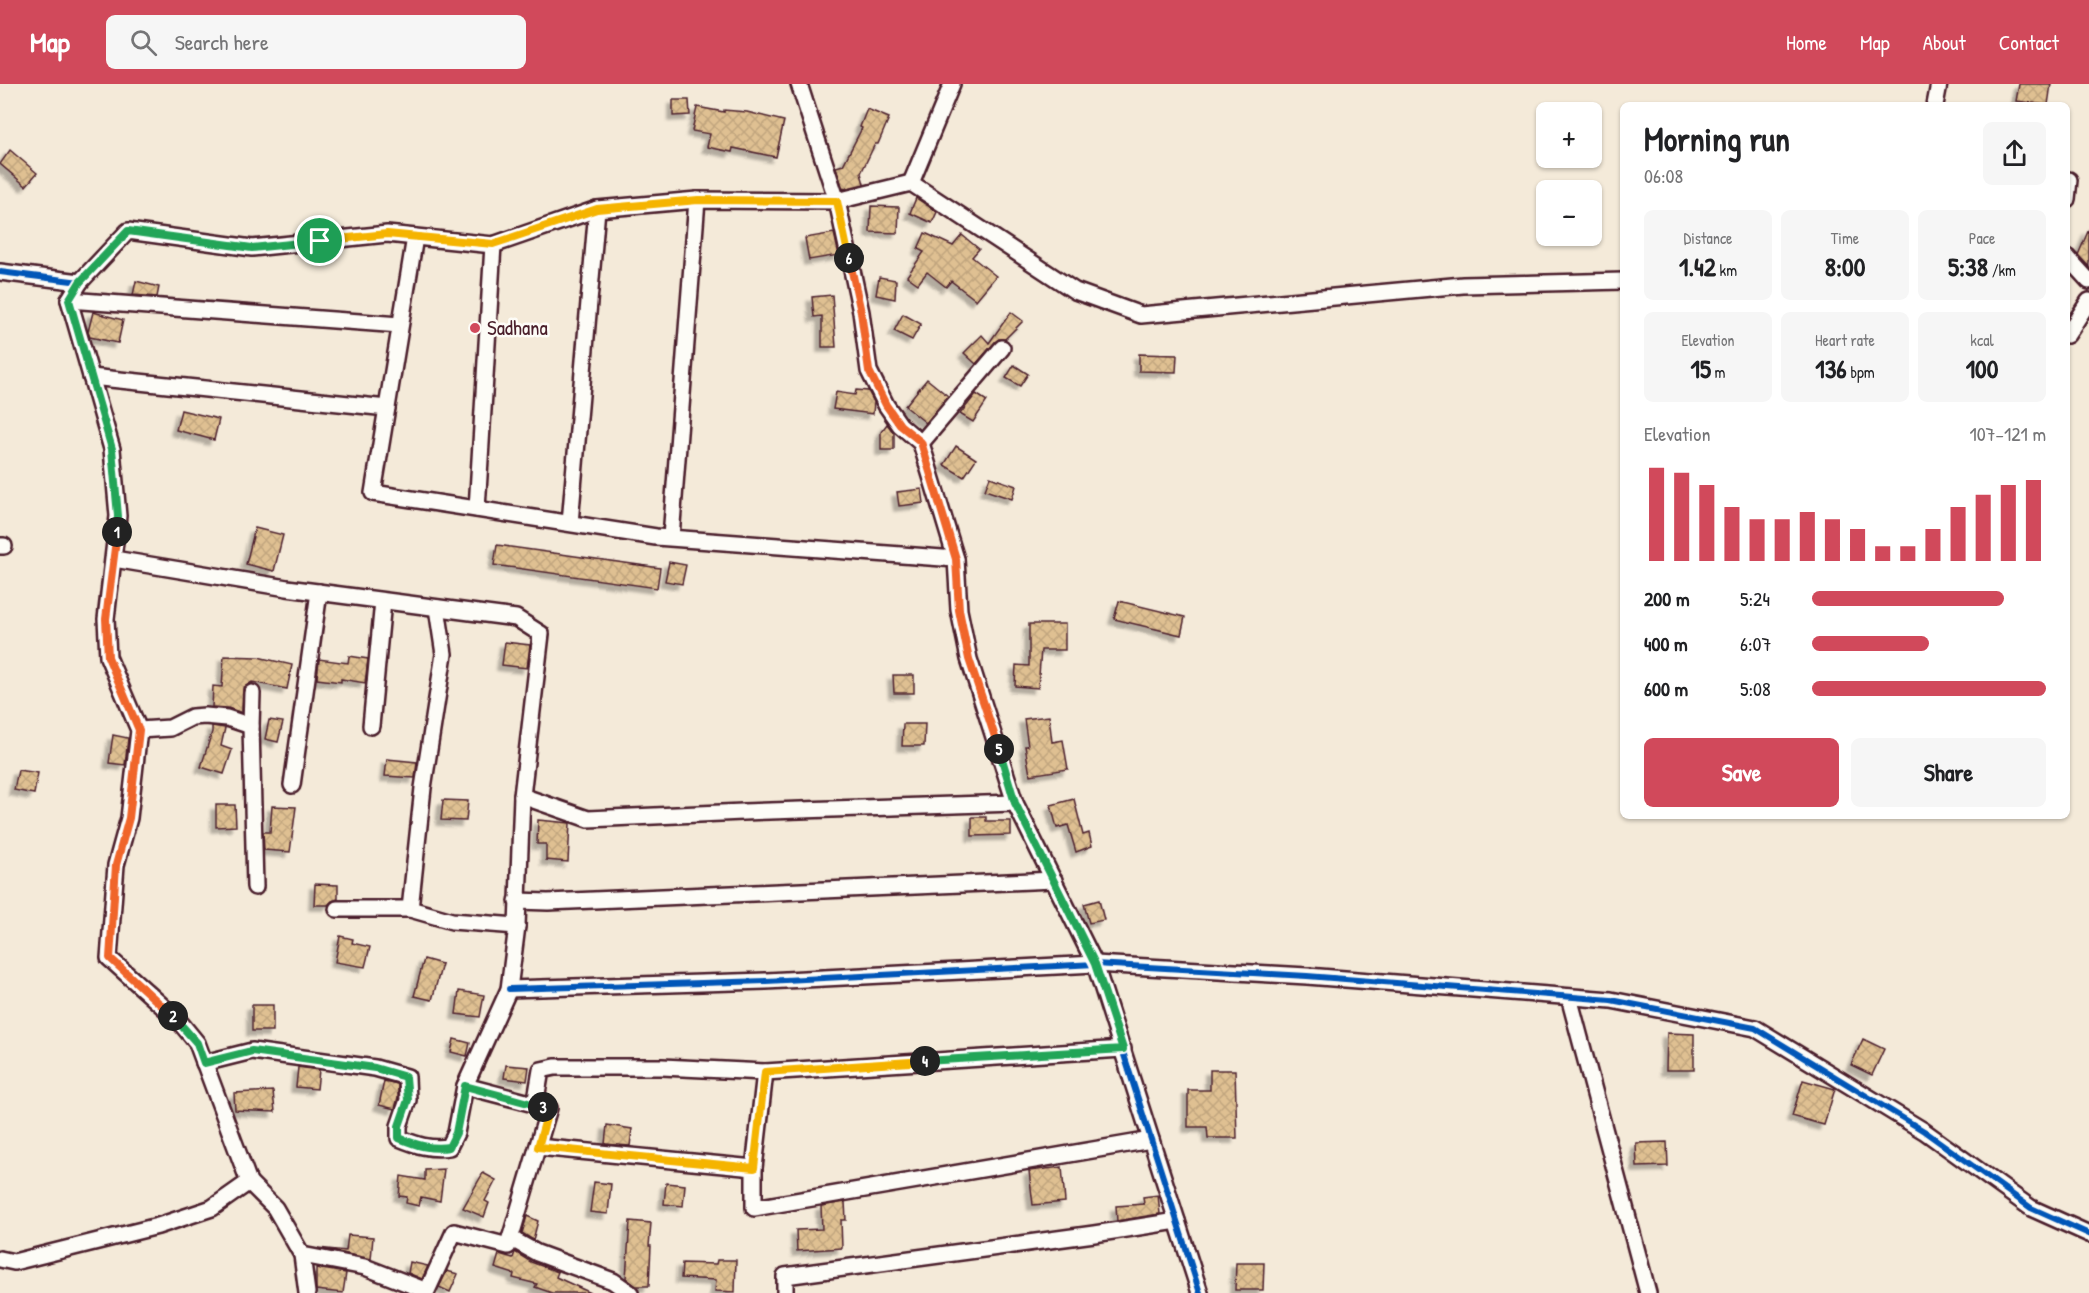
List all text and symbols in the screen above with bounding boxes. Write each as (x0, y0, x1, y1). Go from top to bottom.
search box (106, 15, 526, 69)
text: Map (30, 23, 70, 61)
icon: search (127, 26, 160, 59)
text: Search here (175, 27, 269, 57)
text: Home (1786, 28, 1827, 57)
text: Map (1860, 28, 1890, 57)
text: About (1923, 28, 1966, 57)
text: Contact (1999, 28, 2059, 57)
map controls (1536, 102, 1602, 246)
button: + (1536, 102, 1602, 168)
text: Morning run (1644, 117, 1790, 161)
button: share (1983, 122, 2046, 185)
text: 06:08 (1644, 162, 1683, 189)
button: − (1536, 180, 1602, 246)
pin (294, 215, 345, 266)
icon: arrive (303, 224, 336, 257)
text: Distance (1684, 227, 1732, 249)
text: Time (1831, 227, 1859, 249)
text: Pace (1969, 227, 1995, 249)
pin: 6 (834, 243, 864, 273)
text: 6 (846, 247, 852, 269)
text: 1.42 (1679, 249, 1716, 284)
text: 8:00 (1825, 249, 1865, 284)
text: 5:38 (1948, 249, 1988, 284)
text: km (1716, 259, 1737, 281)
text: /km (1988, 259, 2016, 281)
place label: Sadhana (487, 313, 548, 342)
marker: Sadhana (468, 321, 482, 335)
text: Elevation (1681, 329, 1735, 351)
text: Heart rate (1815, 329, 1875, 351)
text: kcal (1970, 329, 1994, 351)
text: 15 (1691, 351, 1711, 386)
text: 136 (1815, 351, 1847, 386)
text: 100 (1966, 351, 1998, 386)
text: m (1711, 361, 1726, 383)
text: bpm (1847, 361, 1875, 383)
text: Elevation (1644, 420, 1710, 447)
text: 107–121 m (1969, 420, 2046, 447)
pin: 1 (102, 517, 132, 547)
text: 1 (114, 521, 120, 543)
text: 200 m (1644, 585, 1689, 612)
text: 5:24 (1740, 585, 1770, 612)
text: 400 m (1644, 630, 1688, 657)
text: 6:07 (1740, 630, 1771, 657)
text: 600 m (1644, 675, 1688, 702)
text: 5:08 (1740, 675, 1771, 702)
pin: 5 (984, 734, 1014, 764)
text: 5 (996, 738, 1002, 760)
button: Save (1644, 738, 1839, 807)
button: Share (1851, 738, 2046, 807)
pin: 2 (158, 1001, 188, 1031)
text: 2 (169, 1005, 177, 1027)
pin: 4 (910, 1046, 940, 1076)
text: 4 (922, 1050, 928, 1072)
pin: 3 (528, 1092, 558, 1122)
text: 3 (539, 1096, 547, 1118)

